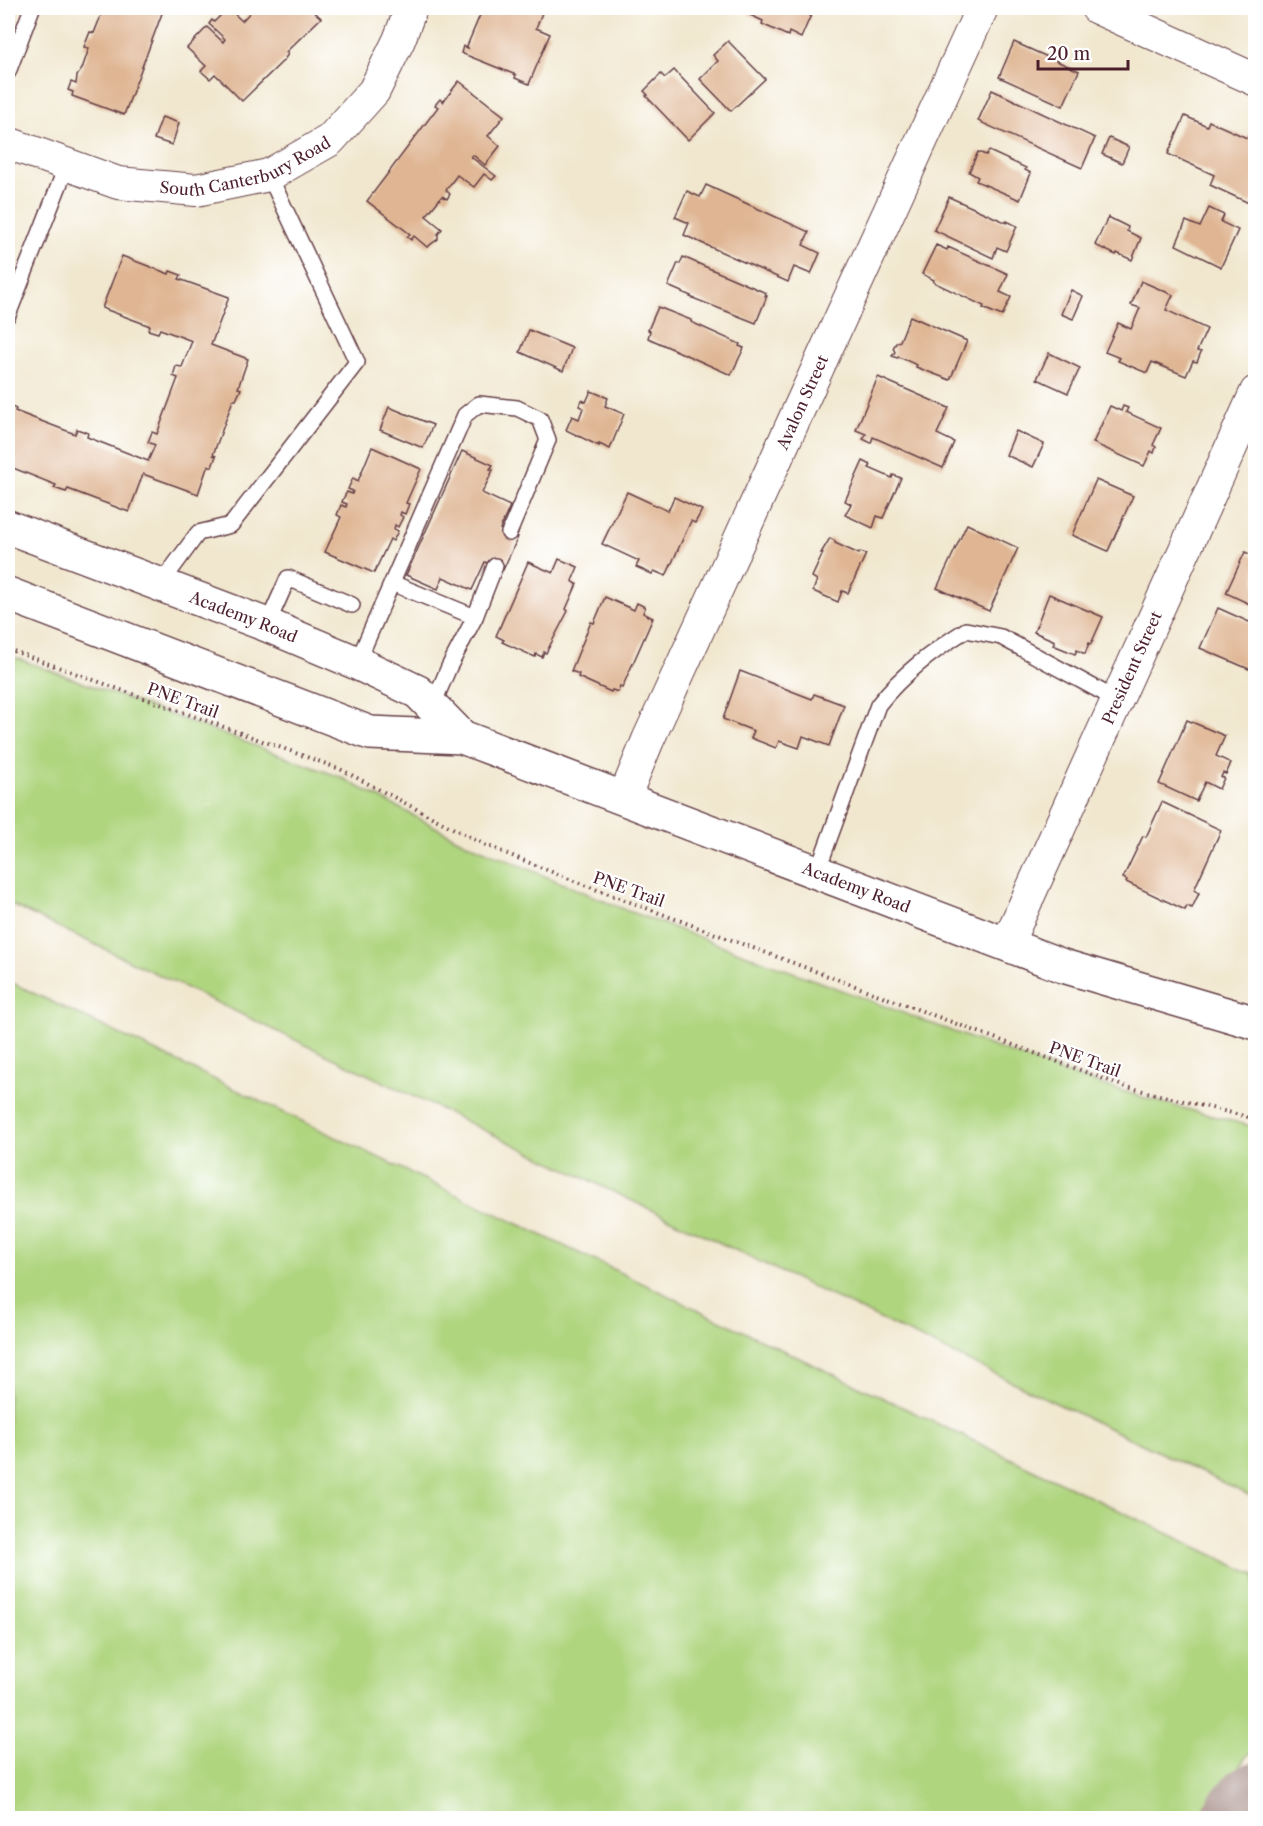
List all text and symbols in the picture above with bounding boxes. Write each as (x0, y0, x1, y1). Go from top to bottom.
scale bar (1038, 33, 1128, 71)
text: 20 m (1047, 43, 1091, 65)
street label: South Canterbury Road (159, 132, 334, 200)
street label: Avalon Street (771, 351, 832, 454)
street label: Academy Road (186, 586, 301, 647)
street label: President Street (1097, 608, 1166, 728)
street label: PNE Trail (145, 678, 222, 722)
street label: Academy Road (799, 857, 914, 917)
street label: PNE Trail (591, 867, 668, 911)
street label: PNE Trail (1047, 1037, 1124, 1081)

